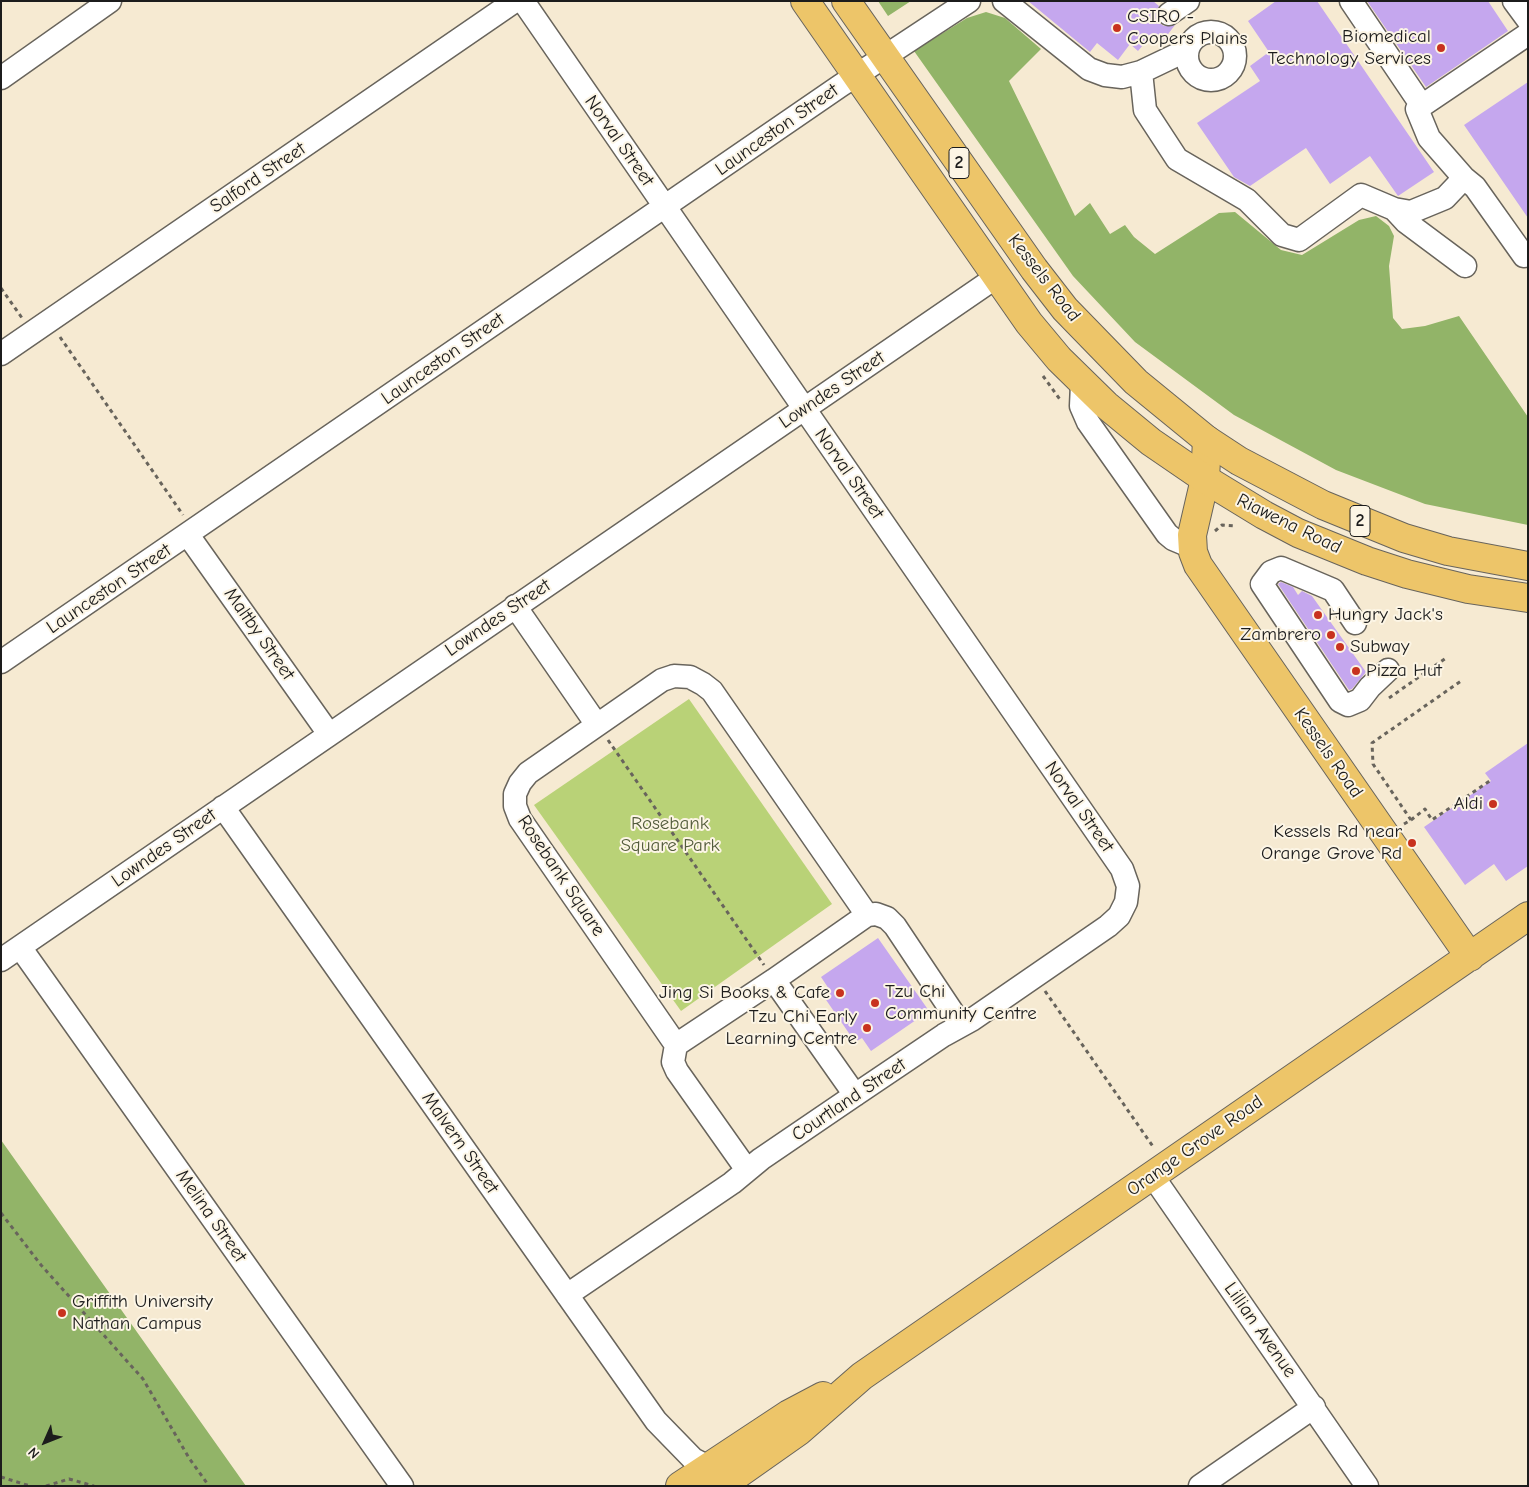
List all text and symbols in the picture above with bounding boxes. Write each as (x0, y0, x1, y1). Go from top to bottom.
place label: CSIRO - Coopers Plains (1127, 6, 1247, 50)
marker: CSIRO - Coopers Plains (1111, 22, 1123, 34)
place label: Biomedical Technology Services (1268, 26, 1431, 70)
marker: Biomedical Technology Services (1435, 42, 1447, 54)
street label: Launceston Street (711, 79, 843, 181)
street label: Norval Street (579, 91, 659, 191)
street label: Salford Street (206, 138, 310, 218)
road number: 2 (949, 148, 969, 178)
street label: Kessels Road (1003, 230, 1085, 326)
street label: Launceston Street (377, 308, 509, 410)
street label: Lowndes Street (775, 346, 889, 434)
street label: Norval Street (809, 424, 889, 524)
street label: Riawena Road (1233, 489, 1345, 559)
road number: 2 (1350, 506, 1370, 536)
street label: Launceston Street (42, 539, 176, 639)
street label: Lowndes Street (441, 574, 555, 662)
street label: Maltby Street (219, 583, 299, 685)
place label: Hungry Jack's (1328, 604, 1443, 626)
marker: Hungry Jack's (1312, 609, 1324, 621)
place label: Zambrero (1240, 624, 1321, 646)
marker: Zambrero (1325, 629, 1337, 641)
place label: Subway (1350, 636, 1410, 658)
marker: Subway (1334, 641, 1346, 653)
place label: Pizza Hut (1366, 660, 1442, 682)
marker: Pizza Hut (1350, 665, 1362, 677)
street label: Kessels Road (1289, 704, 1367, 802)
street label: Norval Street (1039, 757, 1119, 857)
place label: Aldi (1453, 793, 1483, 815)
marker: Aldi (1487, 798, 1499, 810)
street label: Lowndes Street (107, 804, 221, 892)
street label: Rosebank Square (512, 811, 610, 941)
park label: Rosebank Square Park (620, 813, 720, 857)
place label: Kessels Rd near Orange Grove Rd (1261, 821, 1402, 865)
marker: Kessels Rd near Orange Grove Rd (1406, 837, 1418, 849)
place label: Tzu Chi Community Centre (885, 981, 1037, 1025)
place label: Jing Si Books & Cafe (659, 982, 830, 1004)
marker: Jing Si Books & Cafe (834, 987, 846, 999)
marker: Tzu Chi Community Centre (869, 997, 881, 1009)
place label: Tzu Chi Early Learning Centre (725, 1006, 857, 1050)
marker: Tzu Chi Early Learning Centre (861, 1022, 873, 1034)
street label: Courtland Street (788, 1053, 910, 1147)
street label: Malvern Street (417, 1088, 503, 1198)
street label: Orange Grove Road (1123, 1091, 1267, 1201)
street label: Melina Street (171, 1165, 251, 1267)
street label: Lillian Avenue (1219, 1278, 1301, 1382)
place label: Griffith University Nathan Campus (72, 1291, 213, 1335)
marker: Griffith University Nathan Campus (56, 1307, 68, 1319)
north arrow (20, 1417, 70, 1467)
text: N (25, 1444, 43, 1462)

